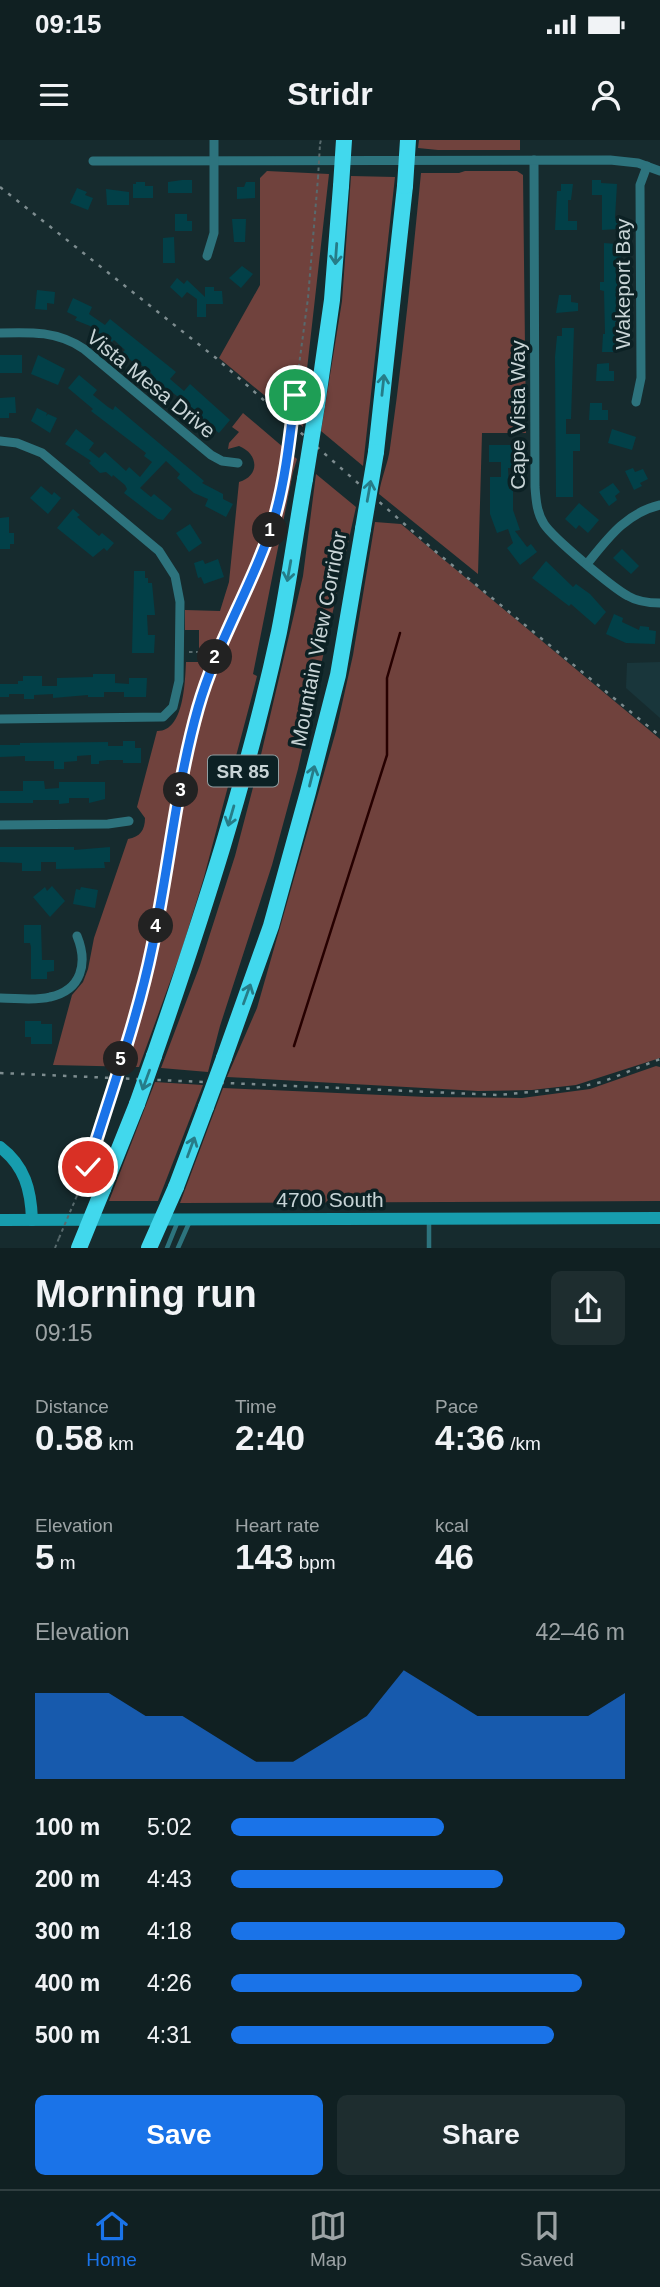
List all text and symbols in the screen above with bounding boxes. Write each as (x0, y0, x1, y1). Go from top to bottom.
text: 09:15 (35, 9, 102, 39)
icon: menu (35, 76, 73, 114)
text: Stridr (287, 76, 373, 112)
icon: person (587, 76, 625, 114)
street label: Wakeport Bay (611, 218, 634, 350)
one-way arrow (329, 242, 342, 265)
street label: Vista Mesa Drive (83, 325, 220, 442)
street label: Cape Vista Way (506, 340, 529, 490)
pin (265, 365, 325, 425)
one-way arrow (377, 374, 390, 396)
icon: arrive (276, 376, 314, 414)
one-way arrow (363, 480, 376, 502)
pin: 1 (252, 512, 288, 548)
text: 1 (264, 519, 275, 540)
street label: Mountain View Corridor (286, 529, 351, 749)
one-way arrow (282, 559, 295, 582)
pin: 2 (198, 640, 232, 674)
text: 2 (209, 646, 220, 667)
road number: SR 85 (208, 756, 278, 786)
one-way arrow (306, 766, 319, 788)
pin: 3 (164, 772, 198, 808)
text: 3 (175, 779, 186, 800)
one-way arrow (223, 805, 236, 827)
pin: 4 (138, 908, 174, 944)
text: 4 (150, 915, 161, 936)
one-way arrow (242, 984, 254, 1006)
pin: 5 (104, 1042, 138, 1076)
text: 5 (115, 1048, 126, 1069)
one-way arrow (138, 1068, 151, 1090)
pin (58, 1137, 118, 1197)
one-way arrow (186, 1137, 198, 1159)
icon: check (69, 1148, 107, 1186)
street label: 4700 South (276, 1188, 384, 1211)
button: share (551, 1271, 625, 1345)
text: Morning run (35, 1273, 257, 1315)
text: 09:15 (35, 1320, 93, 1346)
text: Distance (35, 1396, 109, 1417)
text: Time (235, 1396, 277, 1417)
text: Pace (435, 1396, 478, 1417)
text: 0.58 (35, 1418, 103, 1457)
text: 2:40 (235, 1418, 305, 1457)
text: 4:36 (435, 1418, 505, 1457)
text: km (103, 1433, 134, 1454)
text: /km (505, 1433, 541, 1454)
text: Elevation (35, 1515, 113, 1536)
text: Heart rate (235, 1515, 319, 1536)
text: kcal (435, 1515, 469, 1536)
text: 5 (35, 1537, 54, 1576)
text: 143 (235, 1537, 293, 1576)
text: 46 (435, 1537, 474, 1576)
text: m (54, 1552, 76, 1573)
text: bpm (293, 1552, 336, 1573)
text: Elevation (35, 1619, 130, 1645)
text: 42–46 m (535, 1619, 625, 1645)
text: 100 m (35, 1814, 100, 1840)
text: 5:02 (147, 1814, 192, 1840)
text: 200 m (35, 1866, 100, 1892)
text: 4:43 (147, 1866, 192, 1892)
text: 300 m (35, 1918, 100, 1944)
text: 4:18 (147, 1918, 192, 1944)
text: 400 m (35, 1970, 100, 1996)
text: 4:26 (147, 1970, 192, 1996)
text: 500 m (35, 2022, 100, 2048)
text: 4:31 (147, 2022, 192, 2048)
button: Save (35, 2095, 323, 2175)
button: Share (337, 2095, 625, 2175)
tab: Home (86, 2207, 137, 2271)
tab: Map (309, 2207, 347, 2271)
tab: Saved (520, 2207, 574, 2271)

